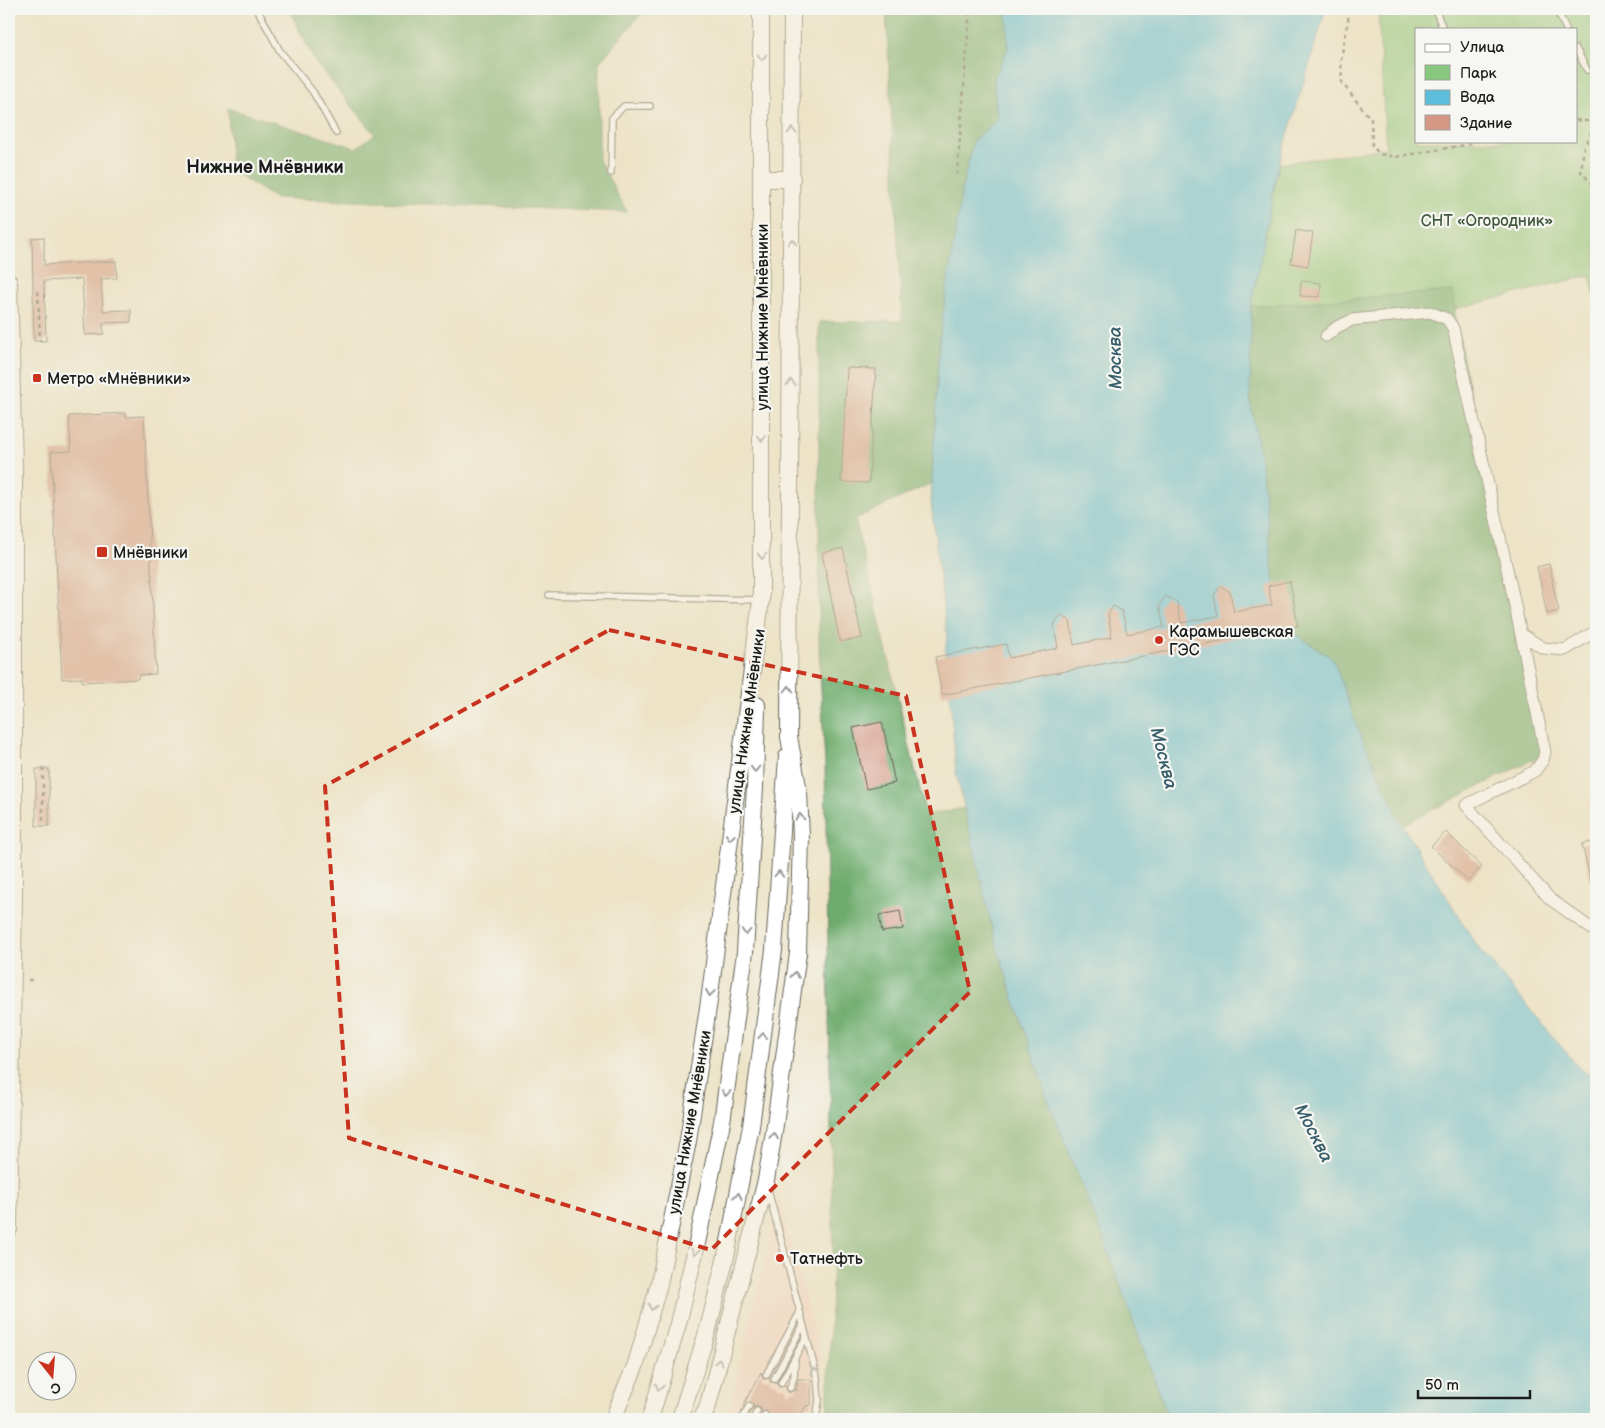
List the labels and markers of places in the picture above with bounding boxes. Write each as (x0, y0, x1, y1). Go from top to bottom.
place label: Метро «Мнёвники» (47, 370, 191, 389)
marker: Метро «Мнёвники» (31, 372, 43, 384)
place label: Мнёвники (113, 544, 188, 563)
marker: Мнёвники (95, 545, 109, 559)
place label: Карамышевская ГЭС (1169, 623, 1293, 660)
marker: Карамышевская ГЭС (1153, 634, 1165, 646)
place label: Татнефть (790, 1250, 863, 1269)
marker: Татнефть (774, 1252, 786, 1264)

